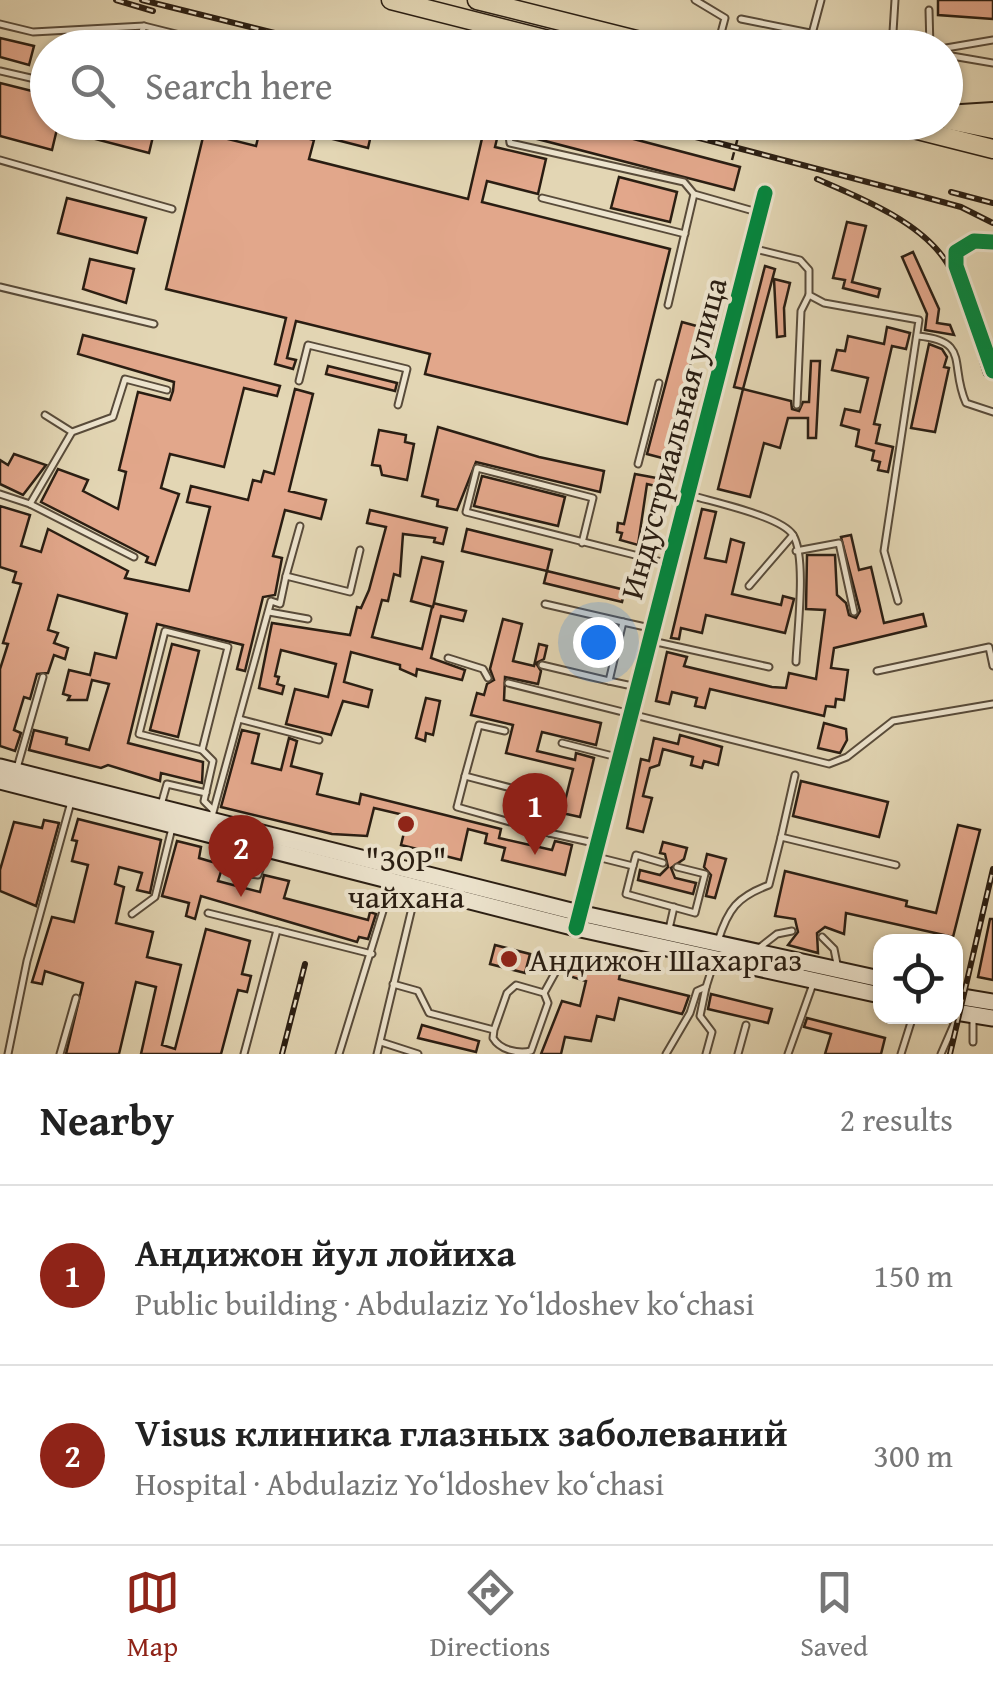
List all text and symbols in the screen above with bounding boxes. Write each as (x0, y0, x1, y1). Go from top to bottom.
search box (30, 30, 963, 140)
text: Search here (145, 57, 333, 113)
icon: search (65, 58, 120, 113)
street label: Индустриальная улица (607, 271, 739, 604)
your location (573, 617, 624, 668)
pin: 1 (502, 772, 568, 855)
marker: "ЗОР" чайхана (395, 813, 417, 835)
pin: 2 (208, 814, 274, 897)
place label: "ЗОР" чайхана (348, 836, 465, 920)
map controls (873, 934, 963, 1024)
button: locate (873, 934, 963, 1024)
place label: Андижон Шахаргаз (529, 936, 802, 983)
marker: Андижон Шахаргаз (498, 948, 520, 970)
text: Nearby (40, 1089, 174, 1150)
text: 2 results (840, 1096, 953, 1143)
text: Андижон йул лойиха (135, 1224, 516, 1280)
text: 1 (64, 1252, 81, 1299)
text: 150 m (874, 1252, 953, 1299)
text: Public building · Abdulaziz Yoʻldoshev koʻchasi (135, 1280, 754, 1327)
text: Visus клиника глазных заболеваний (135, 1404, 788, 1460)
text: 2 (64, 1432, 81, 1479)
text: 300 m (874, 1432, 953, 1479)
text: Hospital · Abdulaziz Yoʻldoshev koʻchasi (135, 1460, 664, 1507)
tab: Map (125, 1565, 180, 1666)
tab: Directions (430, 1565, 550, 1666)
tab: Saved (800, 1565, 868, 1666)

